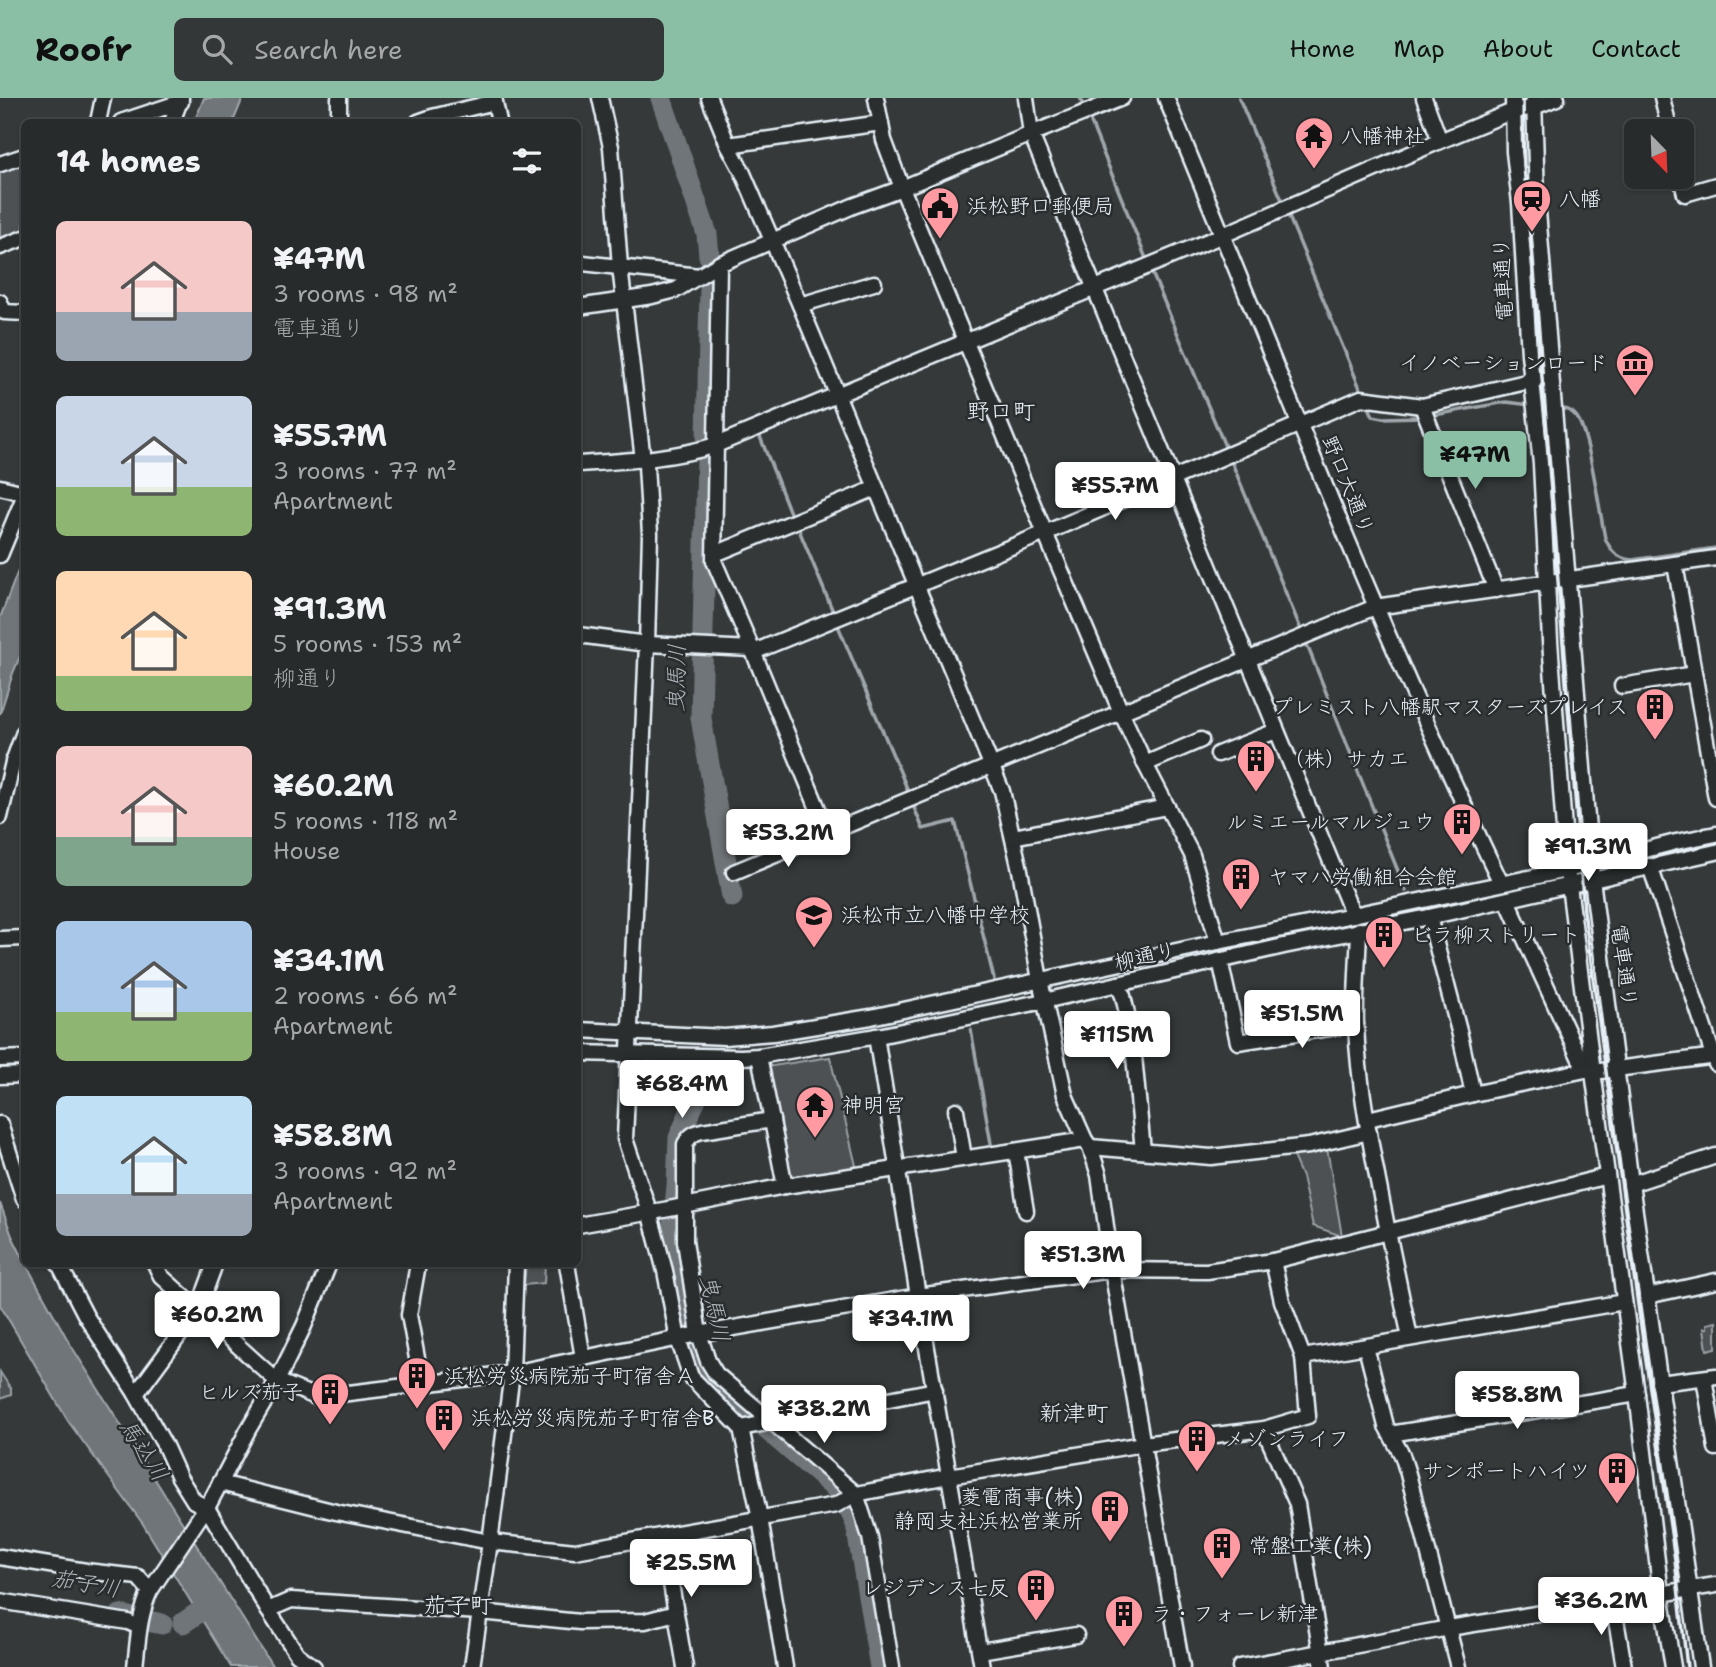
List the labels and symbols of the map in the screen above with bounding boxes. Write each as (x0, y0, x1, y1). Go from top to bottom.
temple icon: 八幡神社 (1293, 115, 1335, 170)
north arrow (1624, 119, 1694, 189)
place label: 八幡神社 (1341, 122, 1425, 150)
station icon: 八幡 (1511, 178, 1553, 233)
public building icon: 浜松野口郵便局 (919, 185, 961, 240)
place label: 八幡 (1559, 185, 1601, 213)
place label: 浜松野口郵便局 (967, 192, 1114, 220)
street label: 電車通り (1487, 236, 1519, 322)
museum icon: イノベーションロード (1614, 342, 1656, 397)
place label: イノベーションロード (1398, 349, 1608, 377)
district label: 野口町 (967, 396, 1036, 426)
street label: 野口大通り (1315, 431, 1381, 539)
pin: ¥47M (1434, 432, 1516, 491)
pin: ¥55.7M (1058, 462, 1172, 522)
water label: 曳馬川 (660, 643, 692, 713)
building icon: プレミスト八幡駅マスターズプレイス (1634, 686, 1676, 741)
place label: プレミスト八幡駅マスターズプレイス (1272, 693, 1628, 721)
building icon: （株）サカエ (1235, 738, 1277, 793)
place label: （株）サカエ (1283, 745, 1409, 773)
building icon: ルミエールマルジュウ (1441, 801, 1483, 856)
place label: ルミエールマルジュウ (1226, 808, 1435, 836)
pin: ¥53.2M (731, 810, 845, 869)
pin: ¥91.3M (1531, 824, 1645, 883)
building icon: ヤマハ労働組合会館 (1220, 856, 1262, 911)
place label: ヤマハ労働組合会館 (1268, 863, 1457, 891)
school or university icon: 浜松市立八幡中学校 (793, 894, 835, 949)
place label: 浜松市立八幡中学校 (841, 901, 1030, 929)
building icon: ビラ柳ストリート (1363, 914, 1405, 969)
place label: ビラ柳ストリート (1411, 921, 1581, 949)
street label: 電車通り (1604, 922, 1644, 1010)
street label: 柳通り (1111, 935, 1179, 977)
pin: ¥51.5M (1245, 990, 1359, 1050)
pin: ¥115M (1068, 1012, 1166, 1071)
pin: ¥68.4M (625, 1060, 739, 1120)
temple icon: 神明宮 (794, 1084, 836, 1139)
place label: 神明宮 (842, 1091, 905, 1119)
pin: ¥51.3M (1026, 1232, 1140, 1291)
water label: 曳馬川 (693, 1271, 737, 1345)
pin: ¥60.2M (160, 1292, 274, 1351)
pin: ¥34.1M (854, 1296, 968, 1355)
building icon: 浜松労災病院茄子町宿舎Ａ (396, 1355, 438, 1410)
place label: 浜松労災病院茄子町宿舎Ａ (444, 1362, 696, 1390)
building icon: ヒルズ茄子 (309, 1371, 351, 1426)
pin: ¥58.8M (1460, 1372, 1574, 1431)
place label: ヒルズ茄子 (198, 1378, 303, 1406)
pin: ¥38.2M (767, 1386, 881, 1445)
building icon: 浜松労災病院茄子町宿舎B (423, 1397, 465, 1452)
district label: 新津町 (1040, 1398, 1109, 1428)
place label: 浜松労災病院茄子町宿舎B (471, 1404, 714, 1432)
water label: 馬込川 (113, 1413, 175, 1487)
building icon: メゾンライフ (1176, 1418, 1218, 1473)
place label: メゾンライフ (1224, 1425, 1349, 1453)
building icon: サンポートハイツ (1596, 1450, 1638, 1505)
place label: サンポートハイツ (1422, 1457, 1590, 1485)
place label: 菱電商事(株) 静岡支社浜松営業所 (894, 1483, 1083, 1535)
building icon: 菱電商事(株) 静岡支社浜松営業所 (1089, 1488, 1131, 1543)
building icon: 常盤工業(株) (1201, 1525, 1243, 1580)
place label: 常盤工業(株) (1249, 1532, 1372, 1560)
pin: ¥25.5M (634, 1540, 748, 1599)
water label: 茄子川 (49, 1562, 123, 1604)
building icon: レジデンス七反 (1015, 1567, 1057, 1622)
place label: レジデンス七反 (862, 1574, 1009, 1602)
pin: ¥36.2M (1544, 1578, 1658, 1637)
district label: 茄子町 (424, 1590, 493, 1620)
building icon: ラ・フォーレ新津 (1103, 1593, 1145, 1648)
place label: ラ・フォーレ新津 (1151, 1600, 1318, 1628)

